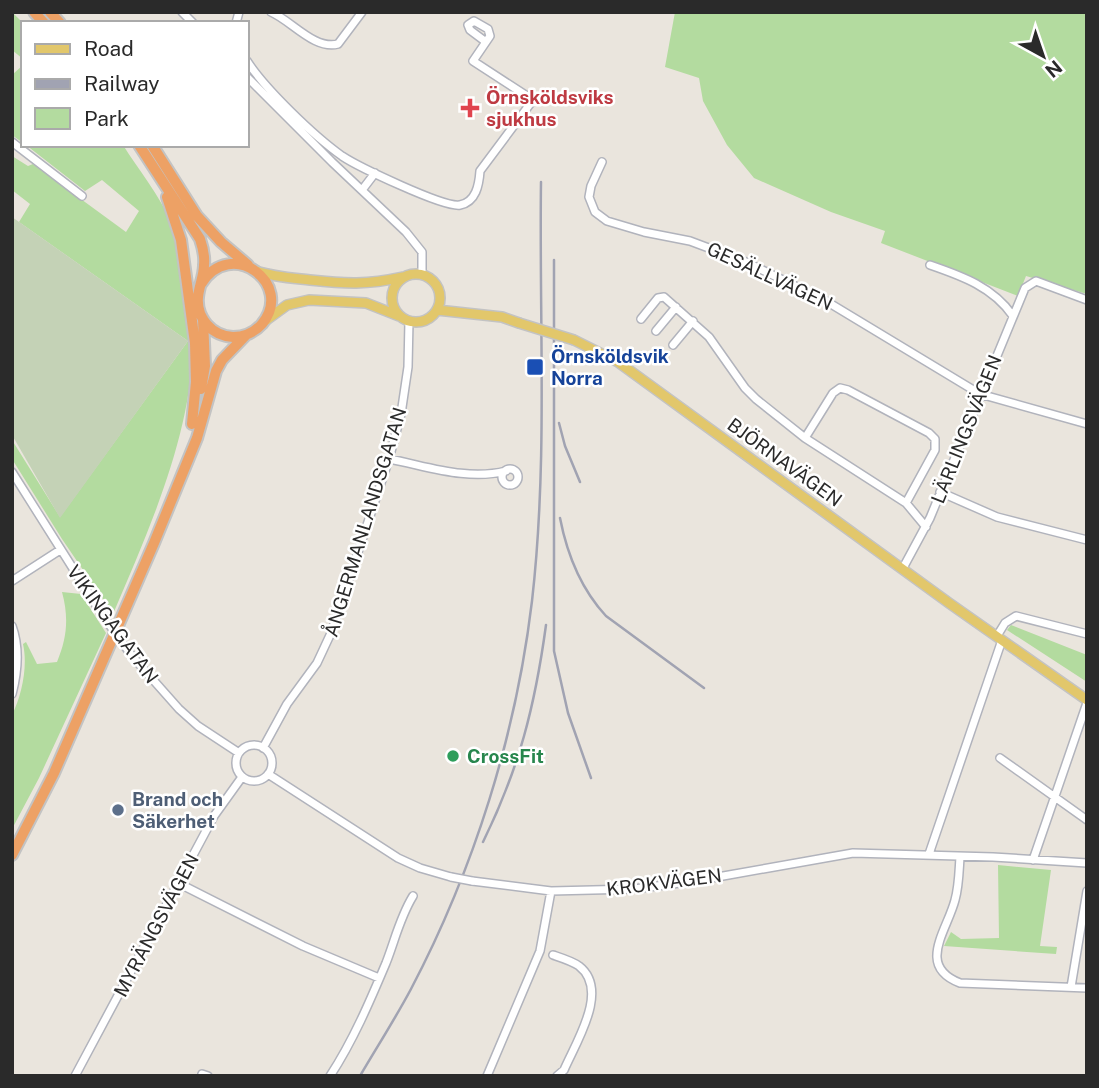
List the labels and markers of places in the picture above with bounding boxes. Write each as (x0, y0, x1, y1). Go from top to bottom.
place label: Örnsköldsviks sjukhus (486, 86, 614, 130)
marker: Örnsköldsviks sjukhus (460, 98, 480, 118)
place label: Örnsköldsvik Norra (551, 345, 669, 389)
marker: Örnsköldsvik Norra (525, 357, 545, 377)
place label: CrossFit (467, 745, 544, 767)
marker: CrossFit (445, 748, 461, 764)
place label: Brand och Säkerhet (132, 788, 223, 832)
marker: Brand och Säkerhet (110, 802, 126, 818)

